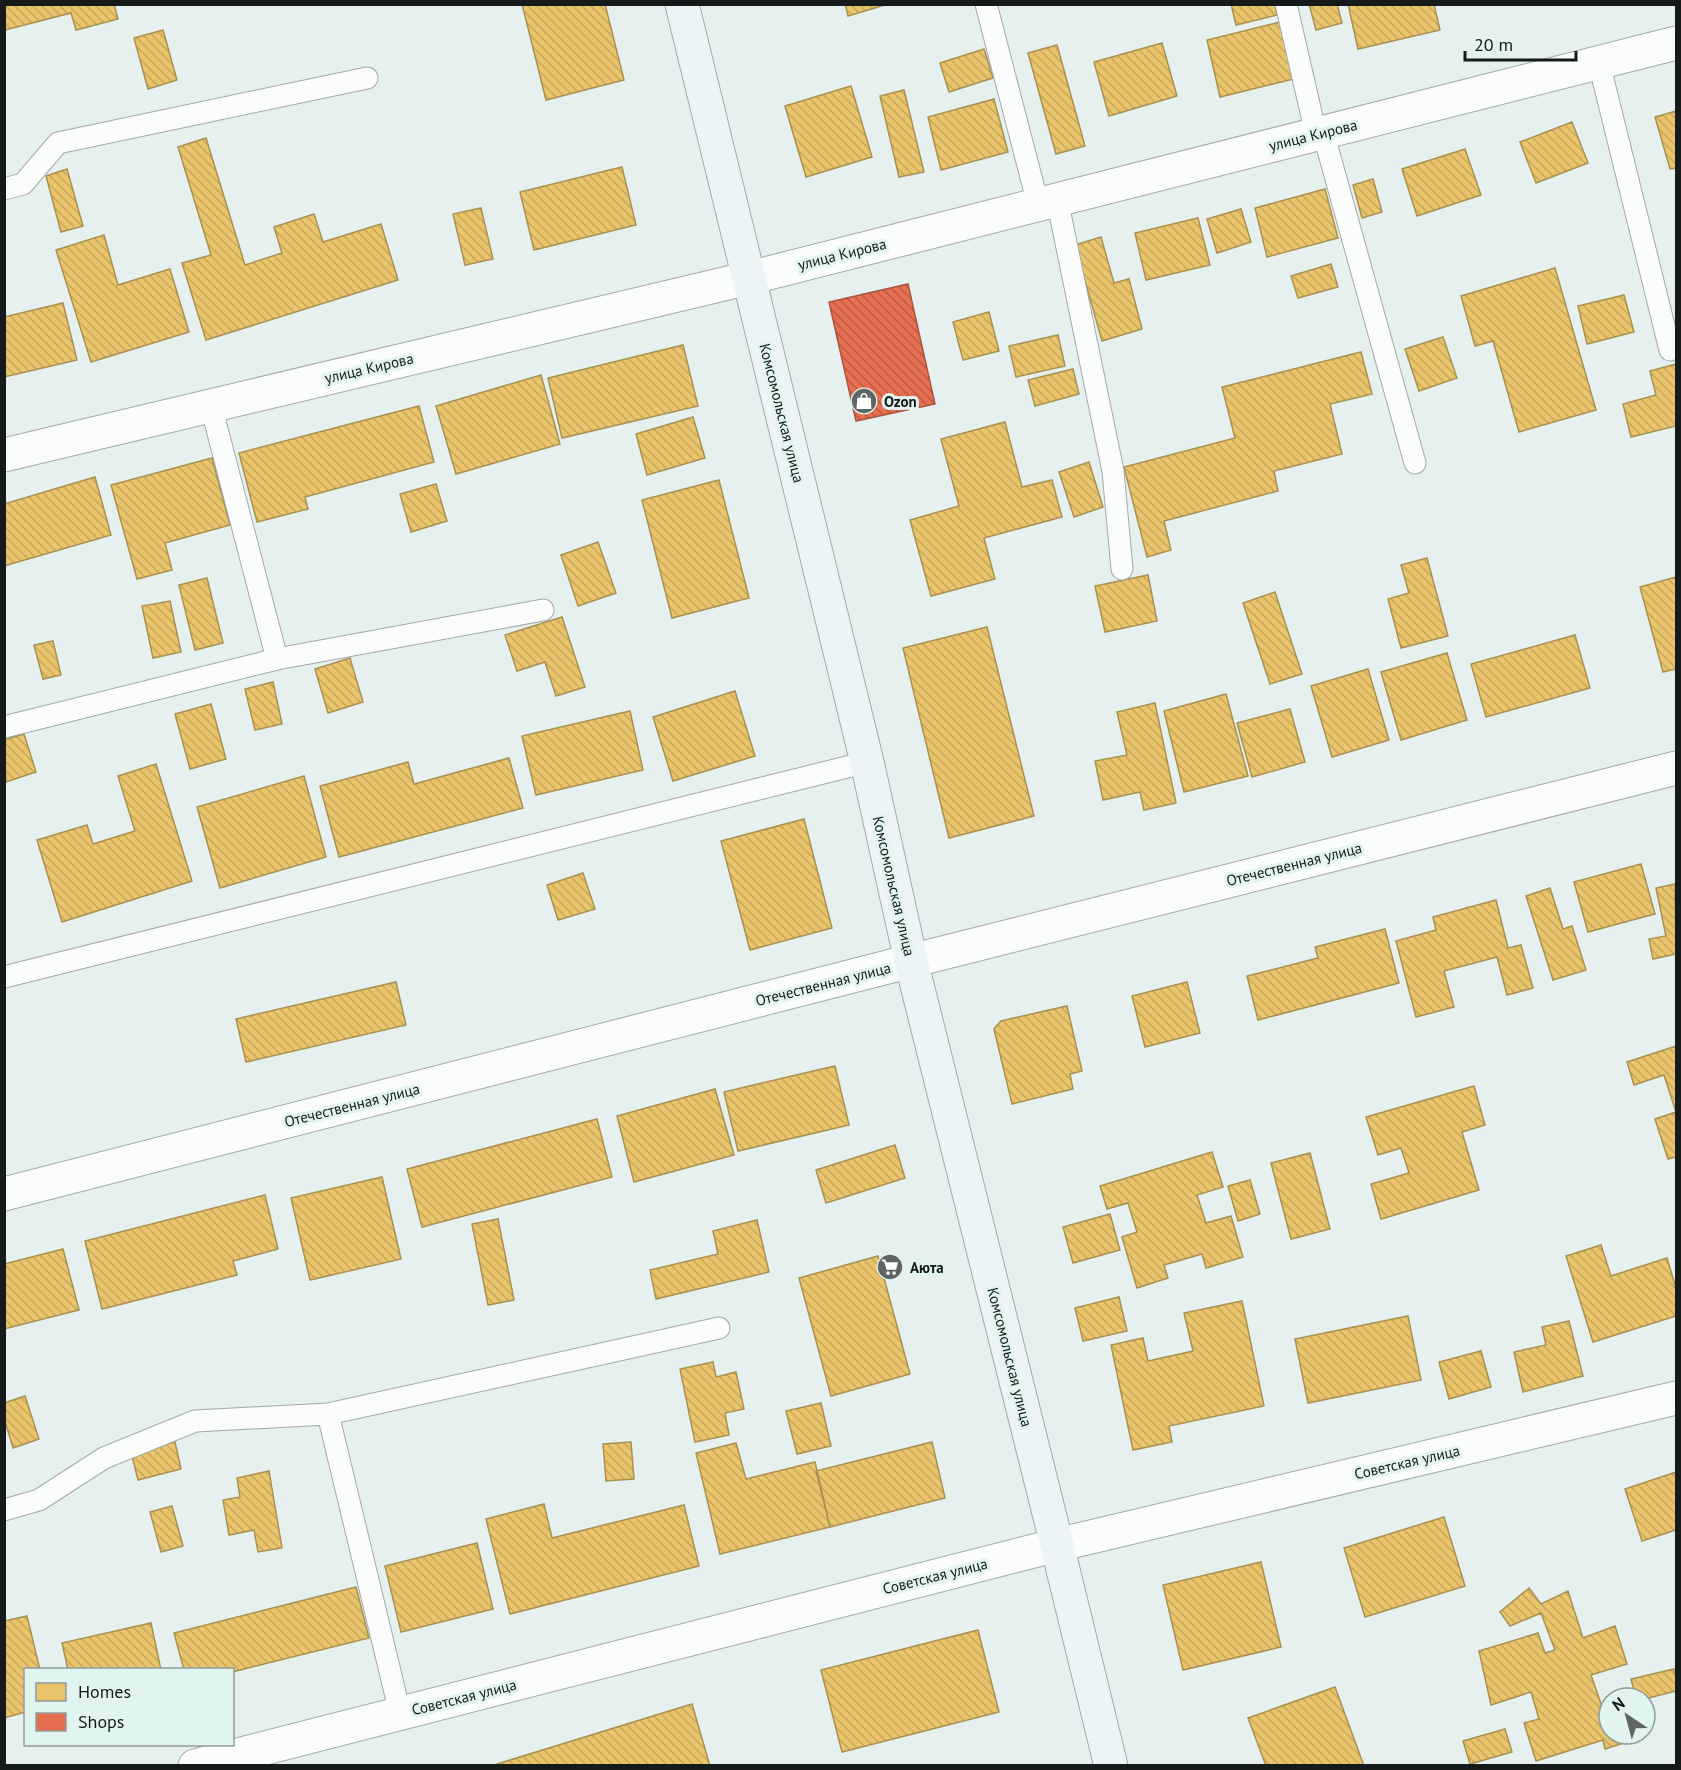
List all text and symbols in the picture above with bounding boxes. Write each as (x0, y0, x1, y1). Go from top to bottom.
scale bar (1465, 24, 1576, 62)
text: 20 m (1474, 33, 1513, 56)
street label: улица Кирова (1267, 115, 1359, 155)
street label: улица Кирова (796, 234, 888, 274)
street label: Комсомольская улица (755, 341, 809, 485)
street label: улица Кирова (323, 349, 415, 387)
shop icon: Ozon (849, 386, 879, 416)
place label: Ozon (884, 392, 917, 411)
street label: Комсомольская улица (869, 814, 919, 958)
street label: Отечественная улица (1224, 838, 1364, 890)
street label: Отечественная улица (753, 958, 893, 1010)
street label: Отечественная улица (282, 1079, 422, 1131)
supermarket icon: Аюта (875, 1252, 905, 1282)
place label: Аюта (910, 1258, 944, 1277)
street label: Комсомольская улица (983, 1285, 1037, 1429)
street label: Советская улица (1352, 1441, 1462, 1483)
street label: Советская улица (880, 1554, 990, 1598)
legend (24, 1668, 234, 1746)
street label: Советская улица (409, 1675, 519, 1719)
text: Homes (78, 1680, 131, 1703)
north arrow (1597, 1686, 1657, 1746)
text: N (1608, 1693, 1628, 1715)
text: Shops (78, 1710, 124, 1733)

